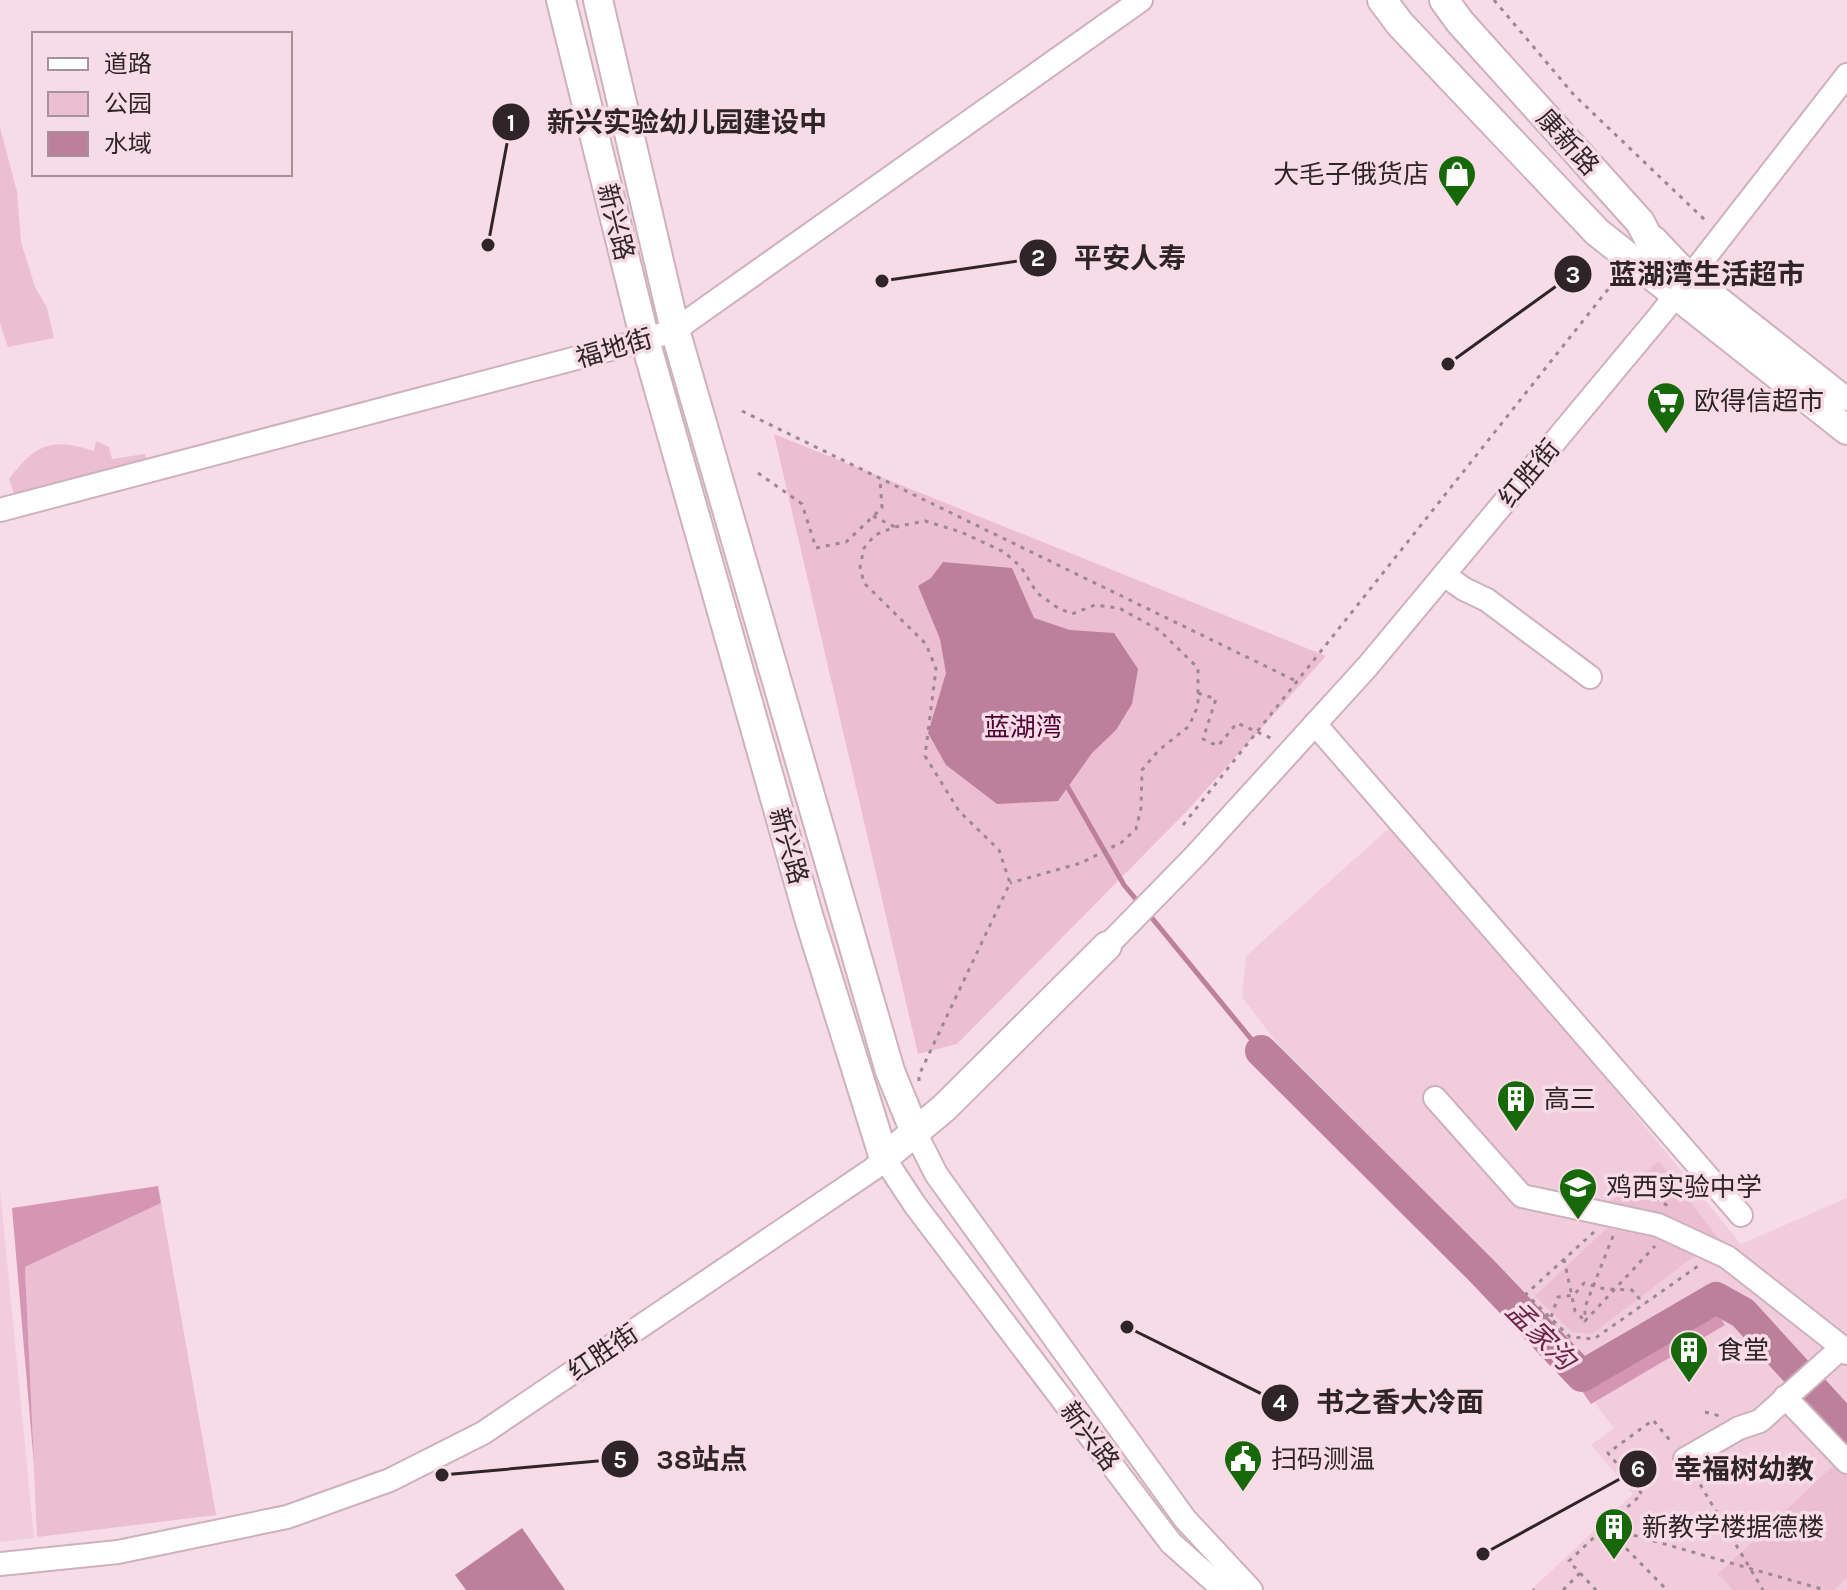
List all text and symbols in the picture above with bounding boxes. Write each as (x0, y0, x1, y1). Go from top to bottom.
legend (32, 32, 292, 176)
text: 道路 (104, 50, 152, 78)
text: 公园 (104, 90, 152, 118)
callout: 新兴实验幼儿园建设中 (491, 96, 843, 148)
street label: 康新路 (1530, 103, 1605, 182)
text: 新兴实验幼儿园建设中 (547, 106, 827, 139)
text: 1 (507, 109, 515, 137)
text: 水域 (104, 130, 152, 158)
shop icon: 大毛子俄货店 (1436, 153, 1478, 208)
place label: 大毛子俄货店 (1273, 159, 1429, 190)
street label: 新兴路 (591, 181, 640, 264)
callout: 平安人寿 (1018, 232, 1202, 284)
text: 平安人寿 (1074, 242, 1186, 275)
text: 2 (1031, 244, 1045, 272)
callout: 蓝湖湾生活超市 (1553, 248, 1821, 300)
text: 蓝湖湾生活超市 (1609, 258, 1805, 291)
text: 3 (1566, 261, 1580, 289)
street label: 福地街 (572, 323, 656, 374)
supermarket icon: 欧得信超市 (1645, 380, 1687, 435)
place label: 欧得信超市 (1694, 386, 1824, 417)
street label: 红胜街 (1492, 433, 1566, 513)
park label: 蓝湖湾 (984, 712, 1062, 743)
street label: 新兴路 (763, 804, 814, 888)
building icon: 高三 (1495, 1078, 1537, 1133)
place label: 高三 (1544, 1084, 1596, 1115)
school or university icon: 鸡西实验中学 (1557, 1166, 1599, 1221)
place label: 鸡西实验中学 (1606, 1172, 1762, 1203)
water label: 孟家沟 (1499, 1294, 1584, 1379)
street label: 红胜街 (562, 1318, 644, 1387)
building icon: 食堂 (1668, 1329, 1710, 1384)
place label: 食堂 (1717, 1335, 1769, 1366)
callout: 书之香大冷面 (1260, 1377, 1500, 1429)
text: 书之香大冷面 (1316, 1386, 1484, 1419)
text: 4 (1273, 1389, 1287, 1417)
street label: 新兴路 (1054, 1396, 1125, 1477)
callout: 38站点 (600, 1433, 764, 1485)
public building icon: 扫码测温 (1222, 1438, 1264, 1493)
text: 38站点 (656, 1443, 748, 1476)
callout: 幸福树幼教 (1618, 1443, 1830, 1495)
place label: 扫码测温 (1271, 1444, 1375, 1475)
text: 5 (613, 1446, 627, 1474)
text: 幸福树幼教 (1674, 1453, 1814, 1486)
text: 6 (1631, 1455, 1645, 1483)
building icon: 新教学楼据德楼 (1593, 1506, 1635, 1561)
place label: 新教学楼据德楼 (1642, 1512, 1824, 1543)

